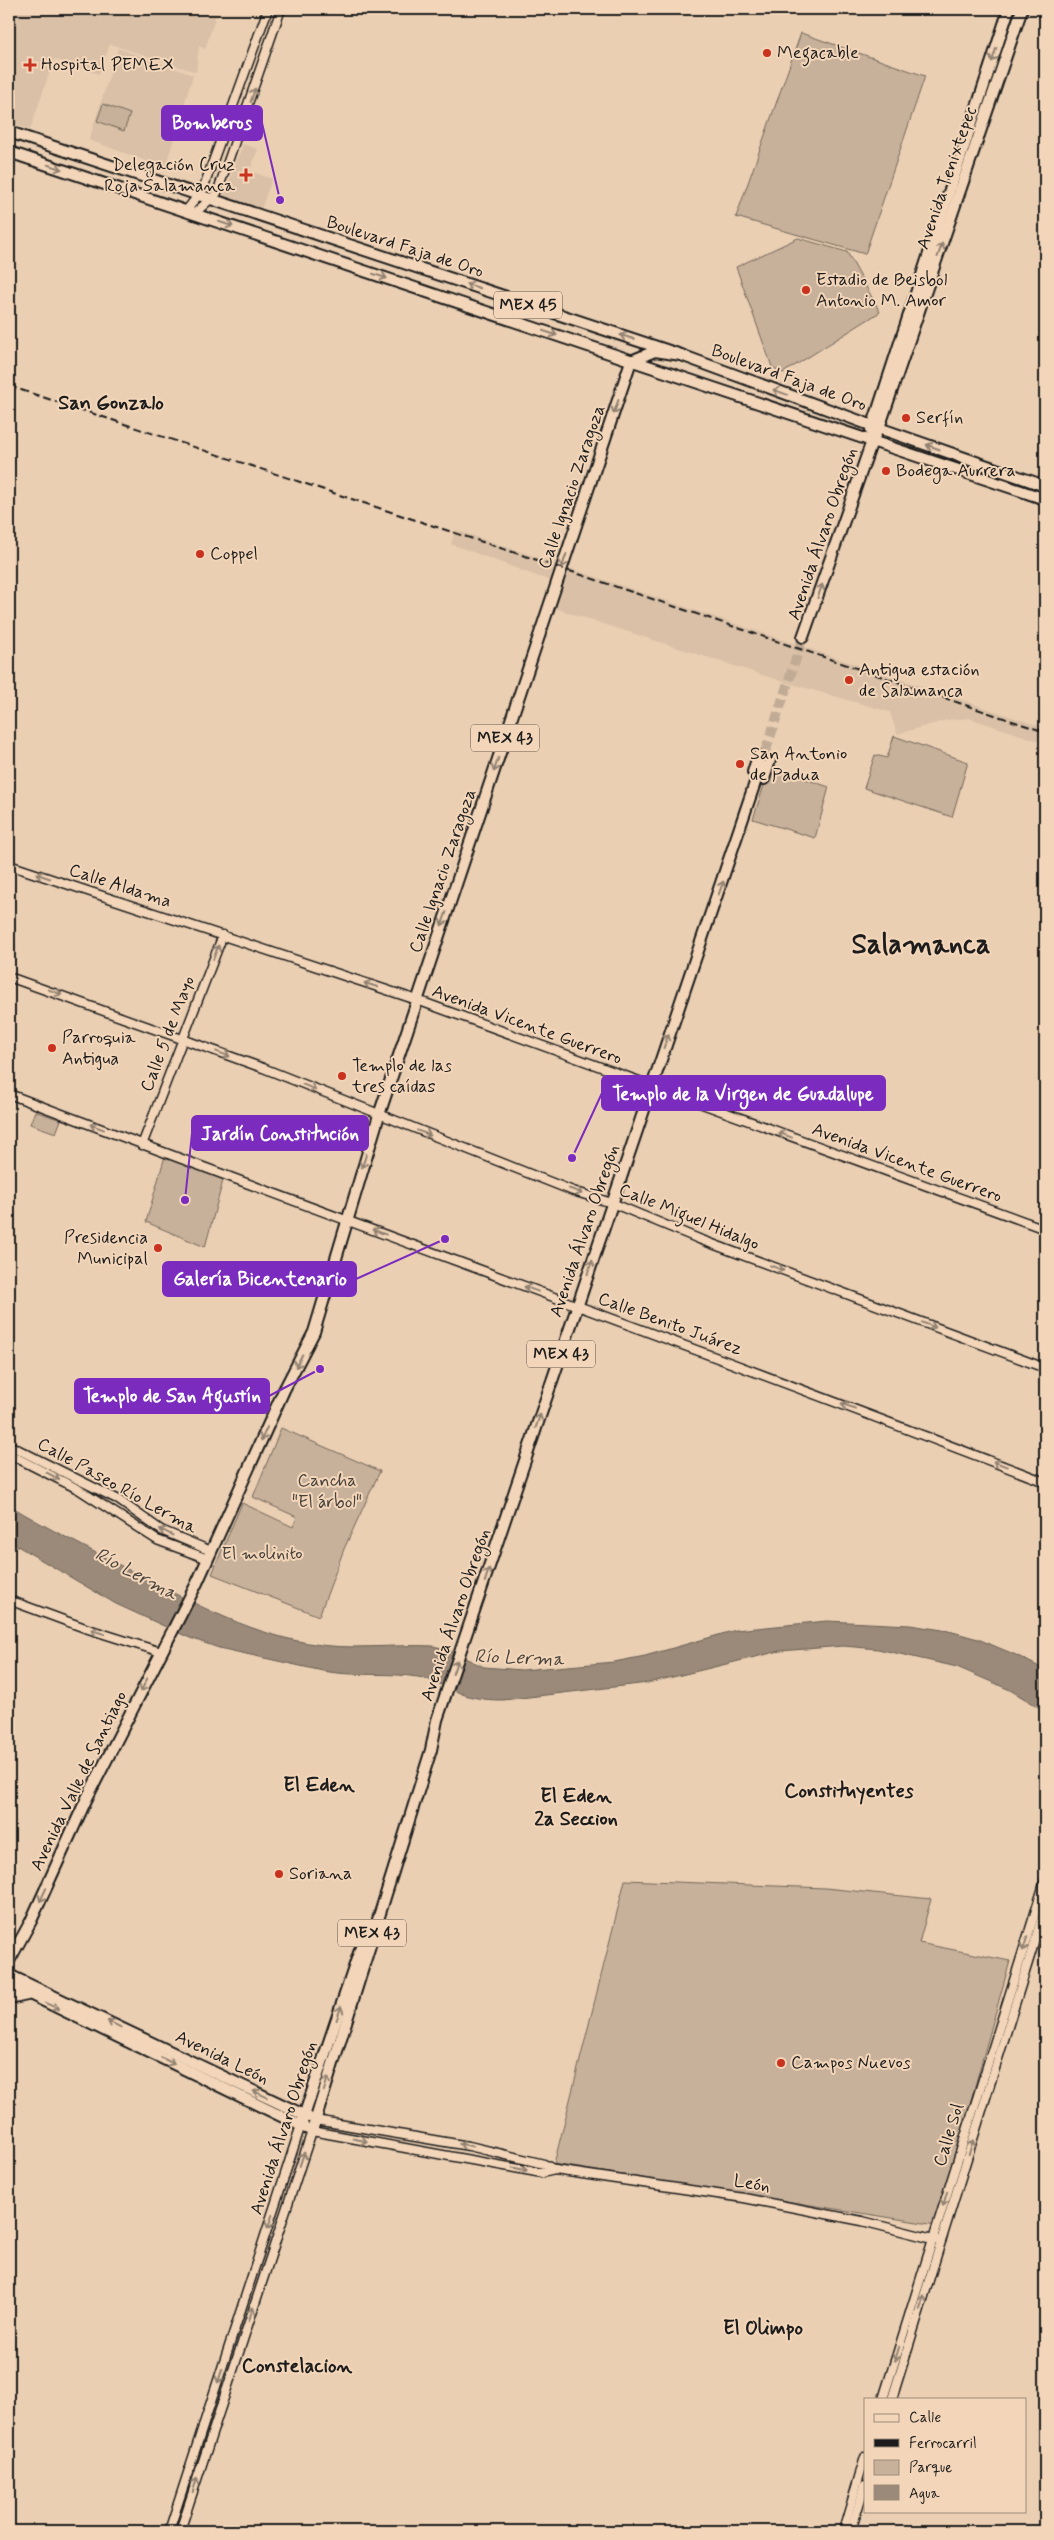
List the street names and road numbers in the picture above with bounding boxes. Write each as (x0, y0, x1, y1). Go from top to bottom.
street label: Avenida Tenixtepec (911, 103, 983, 253)
street label: Boulevard Faja de Oro (323, 210, 487, 284)
road number: MEX 45 (494, 292, 562, 318)
street label: Boulevard Faja de Oro (708, 339, 870, 417)
street label: Calle Ignacio Zaragoza (533, 402, 612, 573)
street label: Avenida Álvaro Obregón (782, 444, 865, 624)
road number: MEX 43 (471, 724, 539, 751)
street label: Calle Ignacio Zaragoza (404, 786, 483, 957)
street label: Calle Aldama (66, 858, 174, 914)
street label: Calle 5 de Mayo (135, 973, 201, 1095)
street label: Avenida Vicente Guerrero (429, 979, 625, 1071)
street label: Avenida Vicente Guerrero (809, 1117, 1005, 1209)
street label: Avenida Álvaro Obregón (544, 1141, 627, 1321)
street label: Calle Miguel Hidalgo (614, 1178, 763, 1258)
street label: Calle Benito Juárez (594, 1287, 746, 1361)
road number: MEX 43 (527, 1340, 595, 1368)
street label: Calle Paseo Río Lerma (33, 1432, 201, 1540)
street label: Avenida Álvaro Obregón (415, 1525, 498, 1705)
street label: Avenida Valle de Santiago (25, 1687, 133, 1875)
road number: MEX 43 (338, 1920, 406, 1946)
street label: Avenida León (171, 2025, 273, 2091)
street label: Avenida Álvaro Obregón (245, 2038, 324, 2218)
street label: Calle Sol (928, 2100, 970, 2170)
street label: León (732, 2169, 772, 2199)

